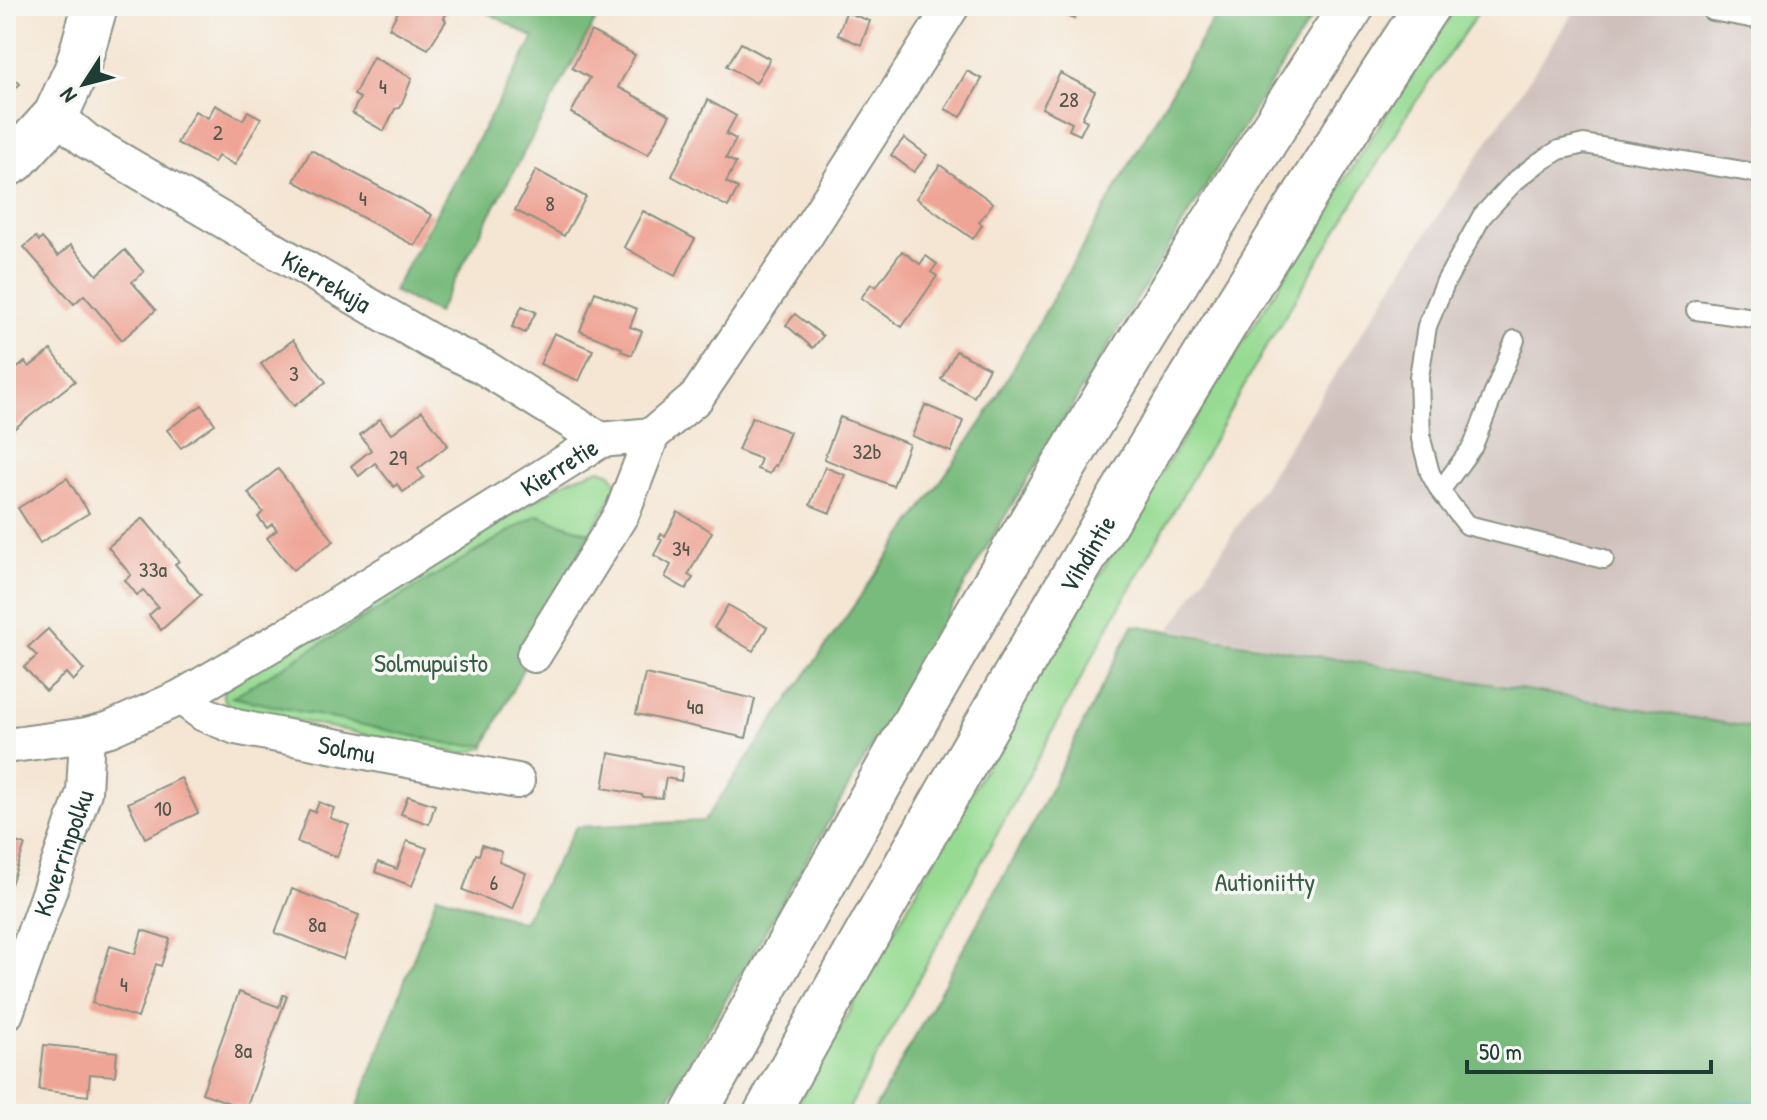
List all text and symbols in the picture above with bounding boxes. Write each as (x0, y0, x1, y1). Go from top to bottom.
north arrow (44, 44, 124, 124)
house number: 4 (379, 71, 387, 101)
text: N (52, 82, 83, 109)
house number: 28 (1059, 84, 1079, 114)
house number: 2 (213, 117, 224, 147)
house number: 4 (359, 183, 367, 213)
house number: 8 (545, 188, 555, 218)
street label: Kierrekuja (276, 241, 378, 320)
house number: 3 (289, 358, 299, 388)
street label: Kierretie (513, 429, 604, 504)
house number: 32b (852, 436, 882, 466)
house number: 29 (389, 442, 407, 472)
street label: Vihdintie (1050, 508, 1123, 598)
house number: 34 (672, 533, 690, 563)
house number: 33a (139, 554, 168, 584)
park label: Solmupuisto (374, 645, 488, 680)
house number: 4a (687, 691, 704, 721)
street label: Solmu (315, 726, 378, 771)
street label: Koverrinpolku (24, 785, 101, 921)
house number: 10 (154, 793, 172, 823)
park label: Autioniitty (1215, 864, 1315, 899)
house number: 6 (490, 867, 499, 897)
house number: 8a (308, 909, 326, 939)
house number: 4 (120, 969, 128, 999)
scale bar (1467, 1024, 1711, 1074)
house number: 8a (234, 1035, 252, 1065)
text: 50 m (1479, 1035, 1522, 1067)

